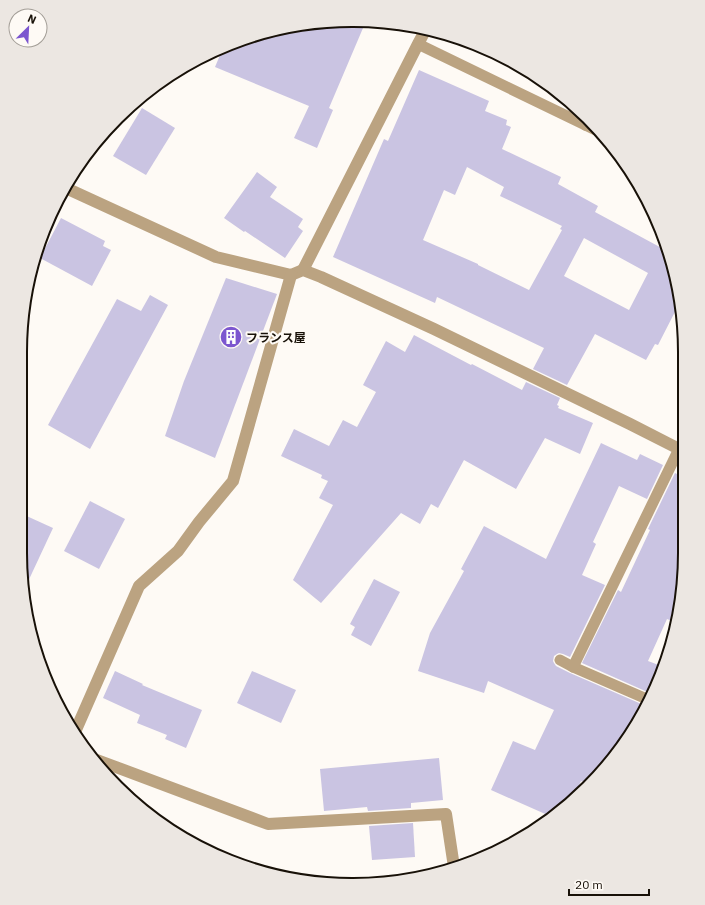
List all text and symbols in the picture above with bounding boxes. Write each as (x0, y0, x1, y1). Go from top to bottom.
north arrow (8, 8, 48, 48)
text: N (26, 11, 39, 27)
building icon: フランス屋 (218, 324, 244, 350)
place label: フランス屋 (246, 330, 306, 345)
scale bar (569, 871, 649, 897)
text: 20 m (575, 877, 603, 892)

